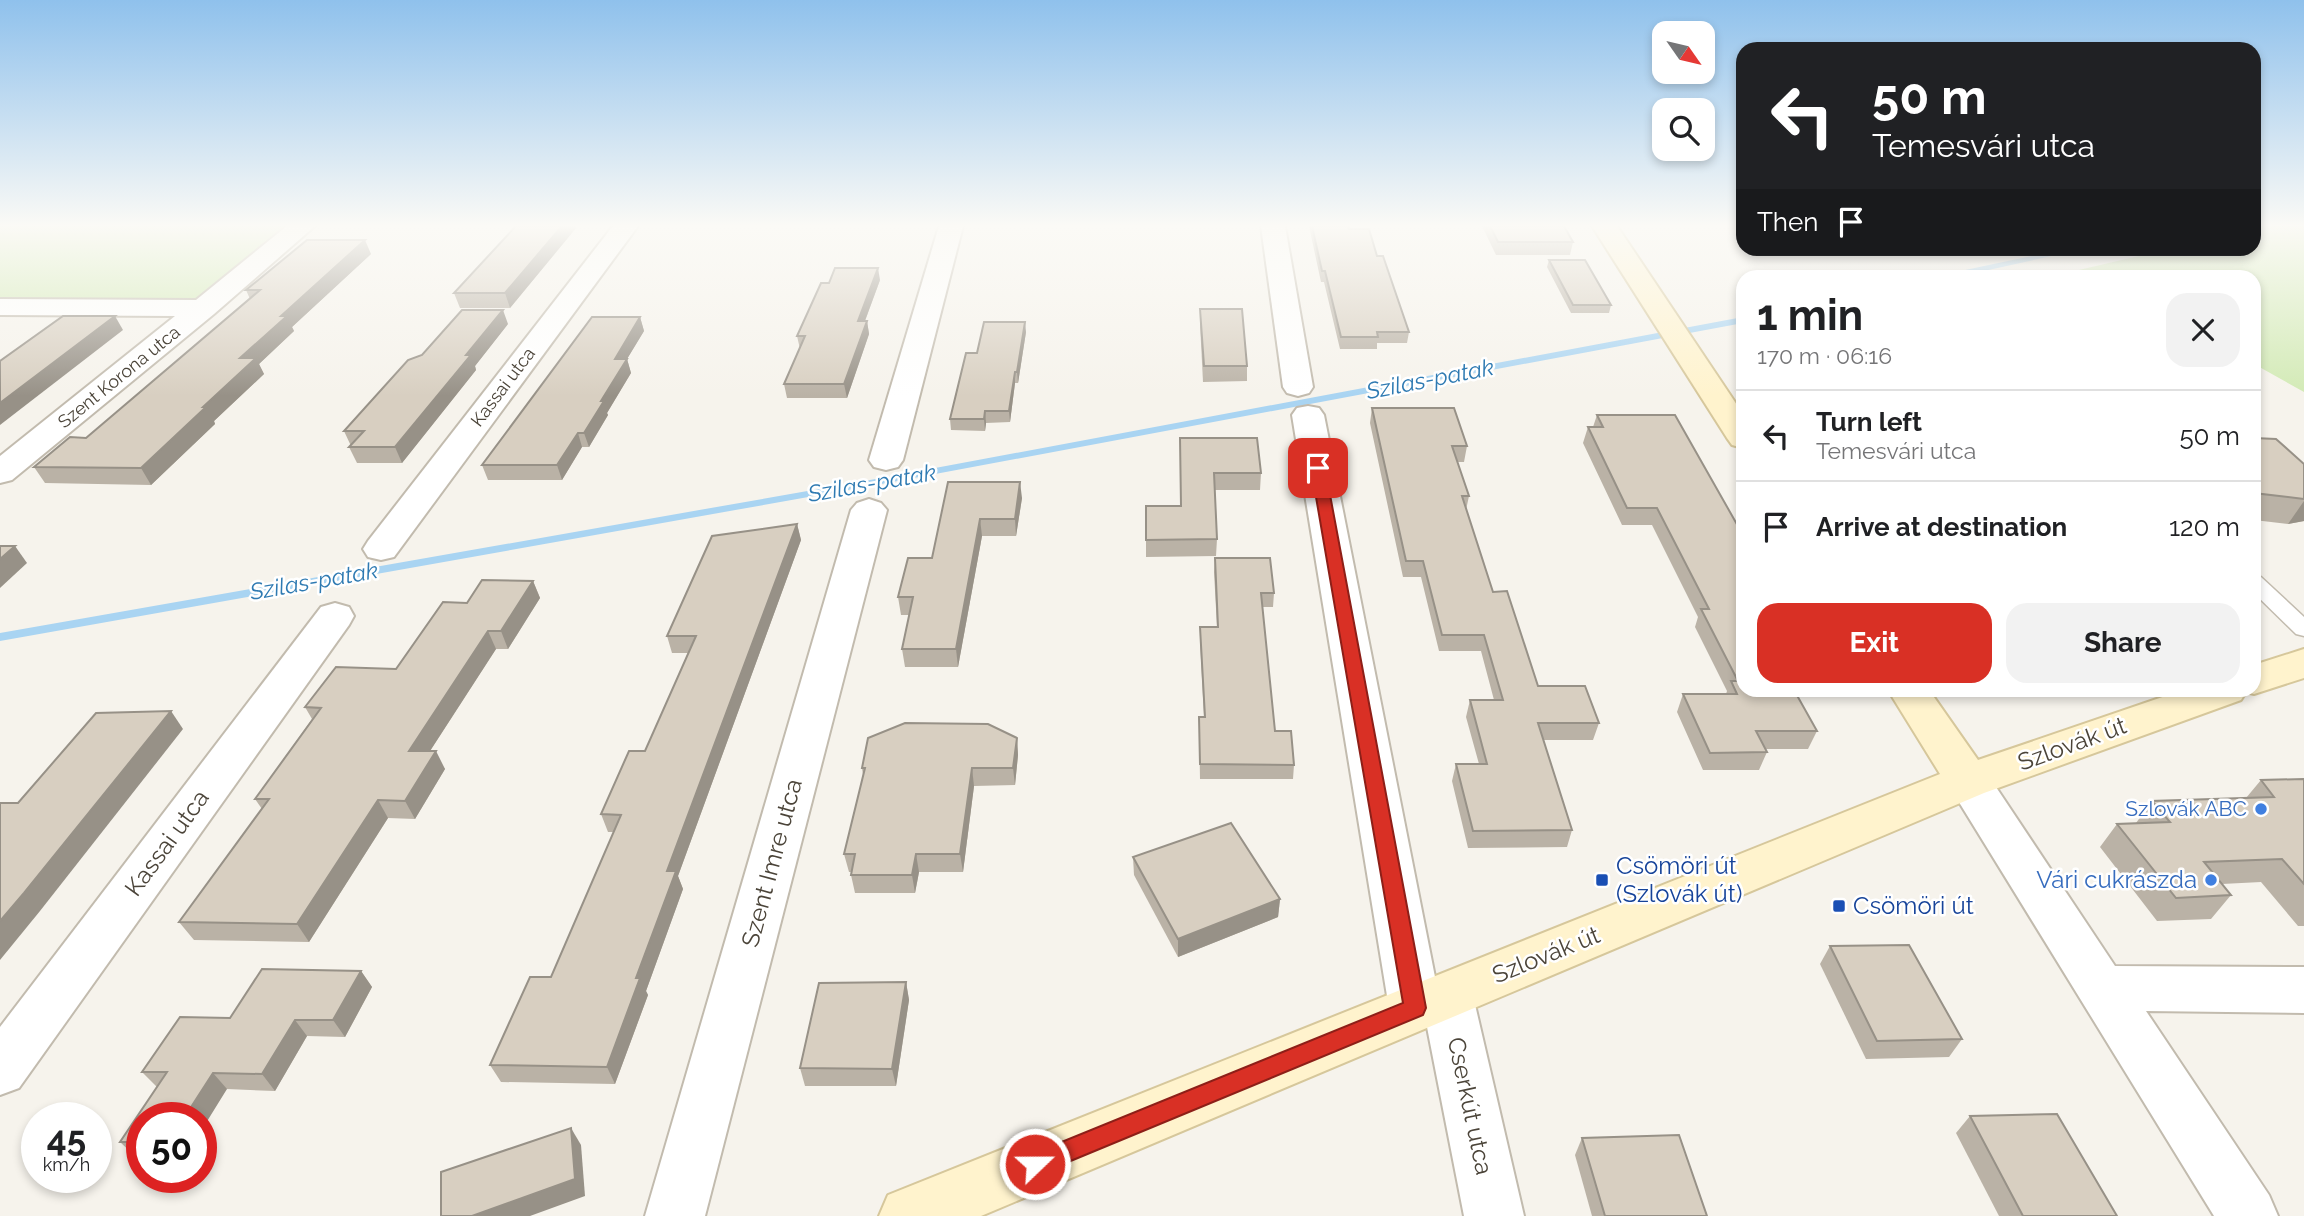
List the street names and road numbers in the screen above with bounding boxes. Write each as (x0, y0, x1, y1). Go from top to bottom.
street label: Szent Korona utca (53, 321, 184, 432)
street label: Kassai utca (466, 343, 539, 430)
street label: Szlovák út (2014, 711, 2130, 777)
street label: Szent Imre utca (735, 776, 808, 950)
street label: Kassai utca (118, 784, 215, 902)
street label: Szlovák út (1488, 920, 1604, 989)
street label: Cserkút utca (1442, 1034, 1499, 1177)

